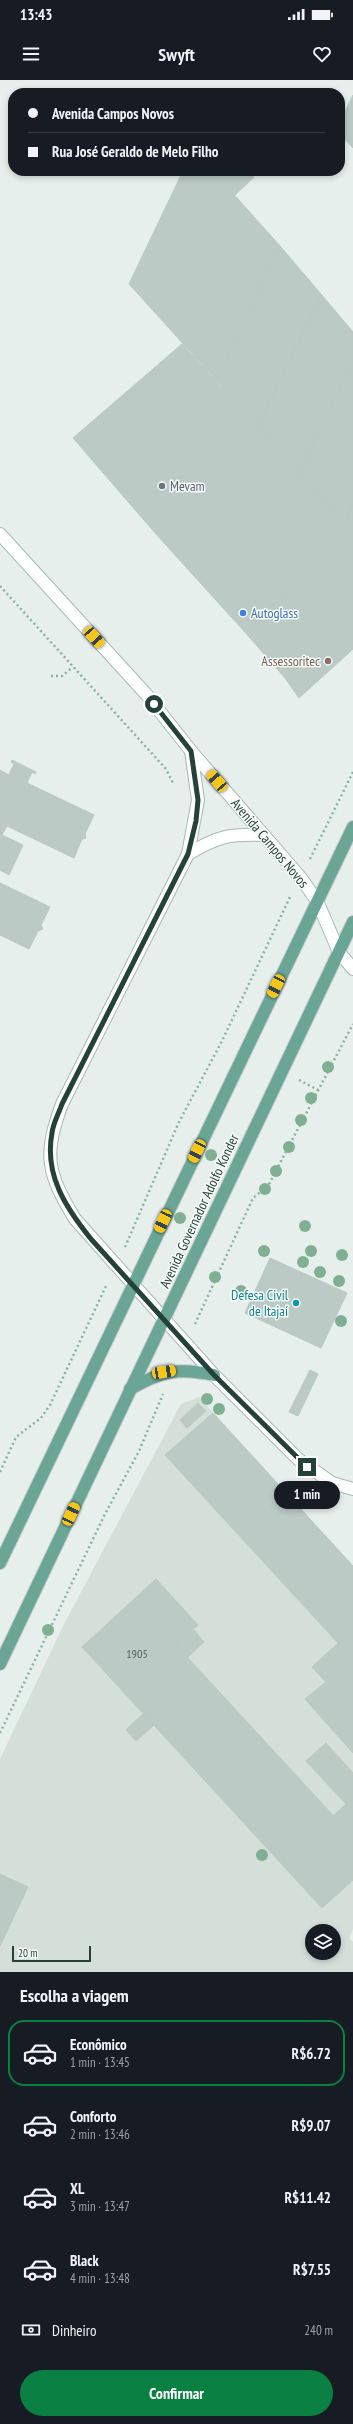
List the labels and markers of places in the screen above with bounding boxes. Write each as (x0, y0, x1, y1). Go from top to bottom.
place label: Mevam (170, 477, 205, 495)
marker: Mevam (157, 481, 167, 491)
place label: Autoglass (251, 604, 298, 622)
marker: Autoglass (238, 608, 248, 618)
place label: Assessoritec (261, 652, 320, 670)
marker: Assessoritec (323, 656, 333, 666)
place label: Defesa Civil de Itajaí (231, 1286, 289, 1320)
marker: Defesa Civil de Itajaí (291, 1298, 301, 1308)

